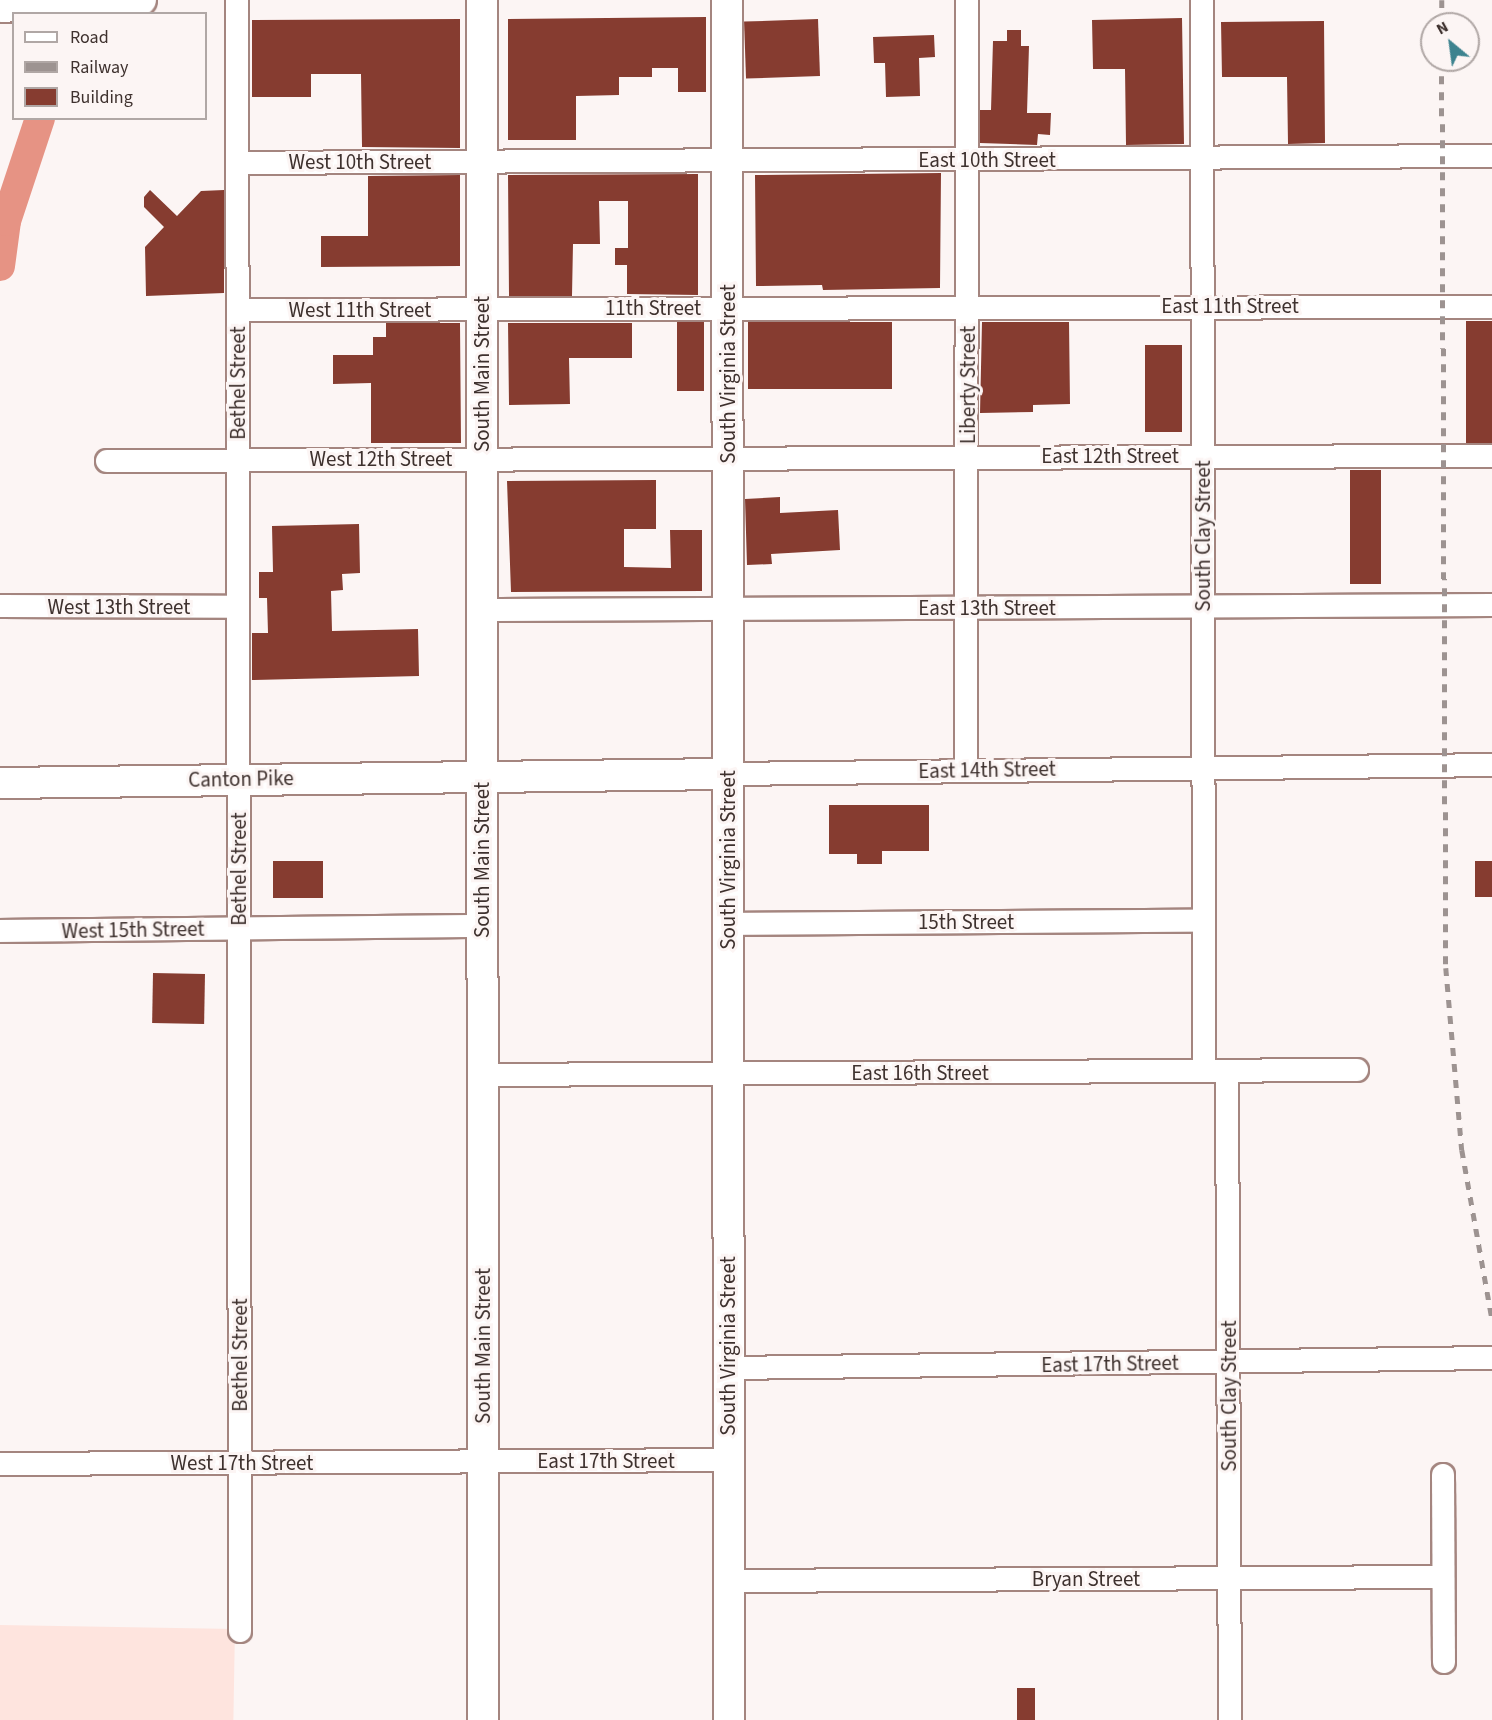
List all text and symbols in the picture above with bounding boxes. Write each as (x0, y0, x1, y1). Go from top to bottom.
legend (12, 12, 207, 120)
north arrow (1420, 12, 1480, 72)
text: N (1432, 16, 1452, 40)
text: Road (70, 25, 109, 50)
text: Railway (70, 55, 129, 80)
text: Building (70, 85, 133, 110)
street label: East 10th Street (918, 147, 1056, 173)
street label: West 10th Street (289, 149, 431, 175)
street label: South Virginia Street (715, 284, 741, 464)
street label: East 11th Street (1161, 293, 1299, 319)
street label: 11th Street (605, 295, 701, 321)
street label: South Main Street (469, 296, 495, 452)
street label: West 11th Street (289, 297, 431, 323)
street label: Bethel Street (225, 326, 251, 440)
street label: Liberty Street (955, 326, 981, 444)
street label: East 12th Street (1041, 443, 1179, 469)
street label: West 12th Street (310, 446, 452, 472)
street label: South Clay Street (1190, 460, 1216, 612)
street label: West 13th Street (48, 594, 190, 620)
street label: East 13th Street (918, 595, 1056, 621)
street label: East 14th Street (918, 756, 1056, 784)
street label: Canton Pike (188, 765, 294, 793)
street label: South Virginia Street (715, 770, 741, 950)
street label: South Main Street (469, 782, 495, 938)
street label: Bethel Street (226, 812, 252, 926)
street label: 15th Street (918, 909, 1014, 935)
street label: West 15th Street (61, 916, 205, 944)
street label: East 16th Street (851, 1060, 989, 1086)
street label: South Virginia Street (715, 1256, 741, 1436)
street label: South Main Street (470, 1268, 496, 1424)
street label: Bethel Street (227, 1298, 253, 1412)
street label: South Clay Street (1216, 1320, 1242, 1472)
street label: East 17th Street (1041, 1350, 1179, 1378)
street label: East 17th Street (537, 1448, 675, 1474)
street label: West 17th Street (171, 1450, 313, 1476)
street label: Bryan Street (1032, 1566, 1140, 1592)

